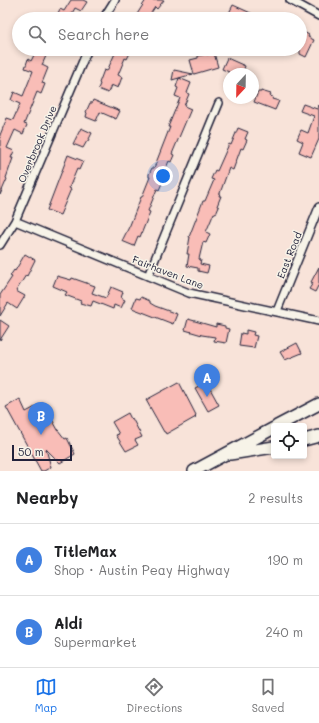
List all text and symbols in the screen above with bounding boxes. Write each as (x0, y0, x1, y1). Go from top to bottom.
search box (12, 12, 307, 56)
icon: search (26, 23, 48, 45)
text: Search here (58, 24, 149, 44)
north arrow (223, 68, 259, 104)
street label: Overbrook Drive (14, 103, 60, 185)
your location (153, 166, 173, 186)
street label: East Road (273, 230, 305, 280)
street label: Fairhaven Lane (130, 252, 206, 292)
pin: A (194, 364, 220, 397)
pin: B (28, 402, 54, 435)
map controls (271, 423, 307, 459)
button: locate (271, 423, 307, 459)
scale bar (12, 443, 72, 462)
text: 50 m (18, 444, 44, 459)
text: Nearby (16, 486, 78, 508)
text: 2 results (248, 489, 303, 506)
text: TitleMax (54, 541, 117, 561)
text: A (24, 551, 34, 568)
text: 190 m (267, 551, 303, 568)
text: Shop · Austin Peay Highway (54, 561, 230, 578)
text: Aldi (54, 613, 83, 633)
text: B (25, 623, 33, 640)
text: 240 m (266, 623, 303, 640)
text: Supermarket (54, 633, 137, 650)
tab: Map (35, 676, 57, 715)
tab: Directions (126, 676, 182, 715)
tab: Saved (252, 676, 284, 715)

